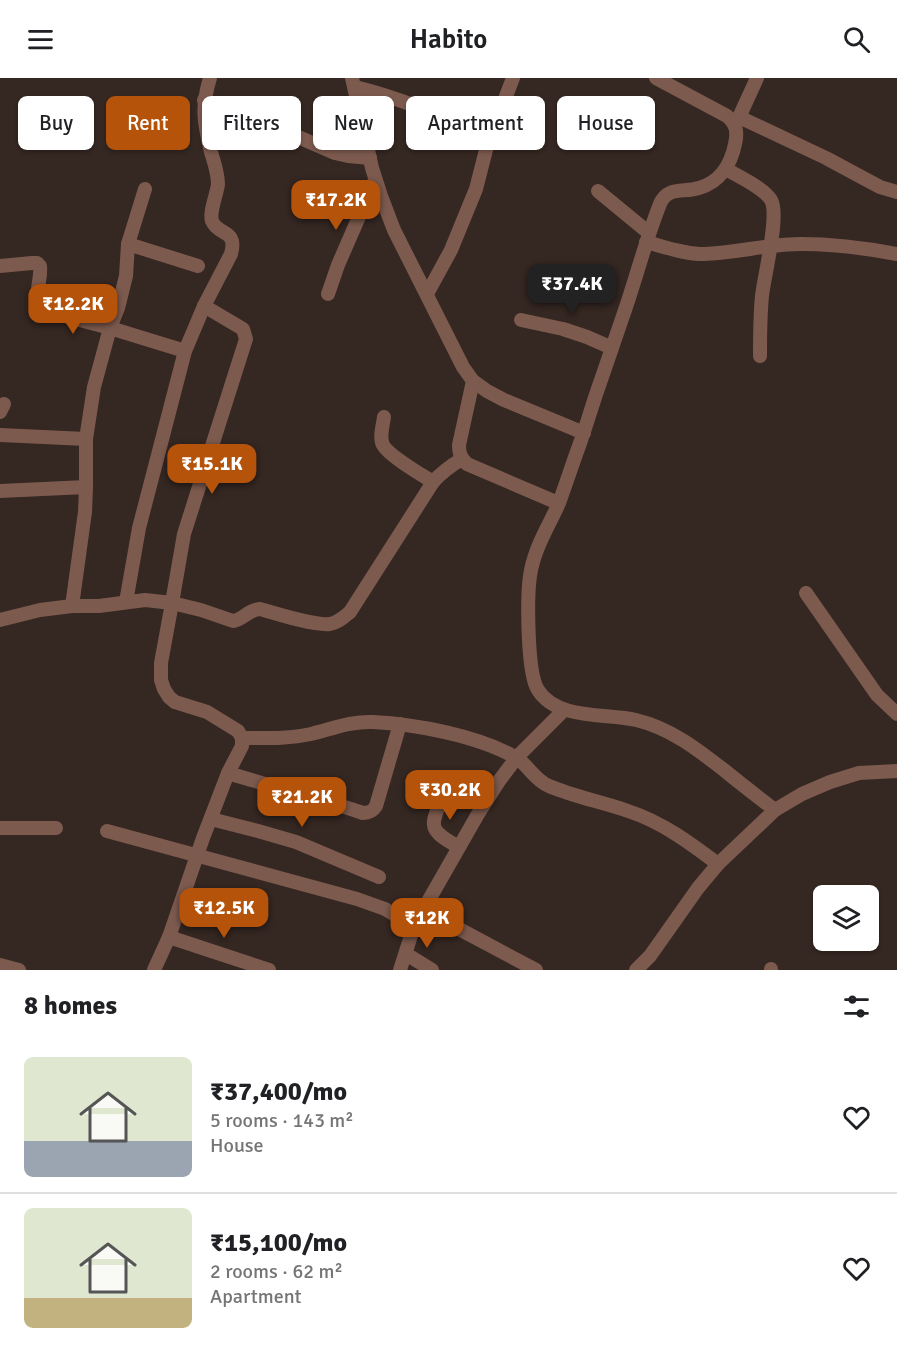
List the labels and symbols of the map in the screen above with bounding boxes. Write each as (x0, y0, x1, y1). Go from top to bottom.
pin: ₹17.2K (287, 180, 385, 231)
pin: ₹37.4K (523, 264, 621, 315)
pin: ₹12.2K (24, 284, 122, 335)
pin: ₹15.1K (163, 444, 261, 495)
pin: ₹30.2K (401, 770, 499, 821)
pin: ₹21.2K (253, 777, 351, 828)
pin: ₹12.5K (175, 888, 273, 939)
pin: ₹12K (391, 898, 463, 949)

